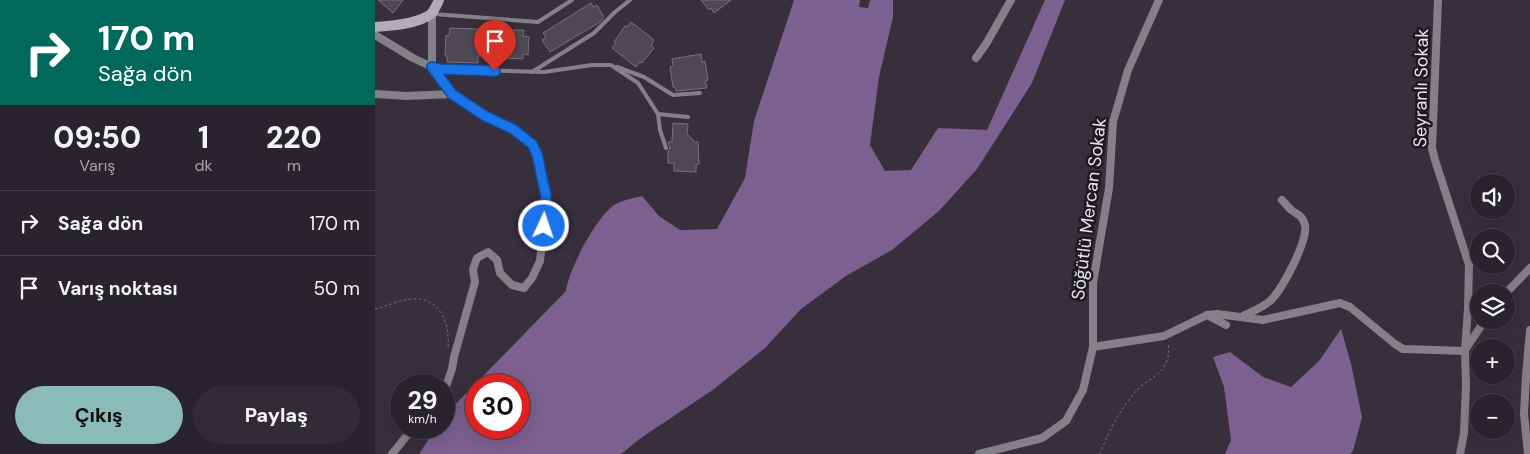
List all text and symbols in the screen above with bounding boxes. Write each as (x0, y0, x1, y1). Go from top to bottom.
text: 170 m (98, 15, 195, 61)
icon: right (15, 20, 80, 85)
pin (474, 20, 516, 71)
icon: arrive (481, 27, 509, 55)
street label: Seyranlı Sokak (1408, 28, 1434, 148)
text: Sağa dön (98, 59, 192, 88)
street label: Söğütlü Mercan Sokak (1066, 117, 1112, 301)
text: 09:50 (53, 118, 141, 157)
text: 1 (198, 118, 209, 157)
text: 220 (266, 118, 322, 157)
text: Varış (79, 155, 115, 176)
text: dk (195, 155, 213, 176)
text: m (287, 155, 301, 176)
map controls (1470, 174, 1515, 439)
button: sound (1470, 174, 1515, 219)
position arrow (517, 199, 569, 251)
icon: right (15, 209, 43, 237)
text: Sağa dön (58, 211, 143, 236)
text: 170 m (309, 211, 360, 236)
button: search (1470, 229, 1515, 274)
icon: arrive (15, 274, 43, 302)
text: Varış noktası (58, 276, 178, 301)
text: 50 m (313, 276, 360, 301)
button: layers (1470, 284, 1515, 329)
button: + (1470, 339, 1515, 384)
speed limit sign: 30 (465, 374, 530, 439)
text: 29 (407, 384, 438, 417)
button: Çıkış (15, 386, 183, 444)
button: Paylaş (193, 386, 360, 444)
button: − (1470, 394, 1515, 439)
text: km/h (408, 411, 437, 427)

